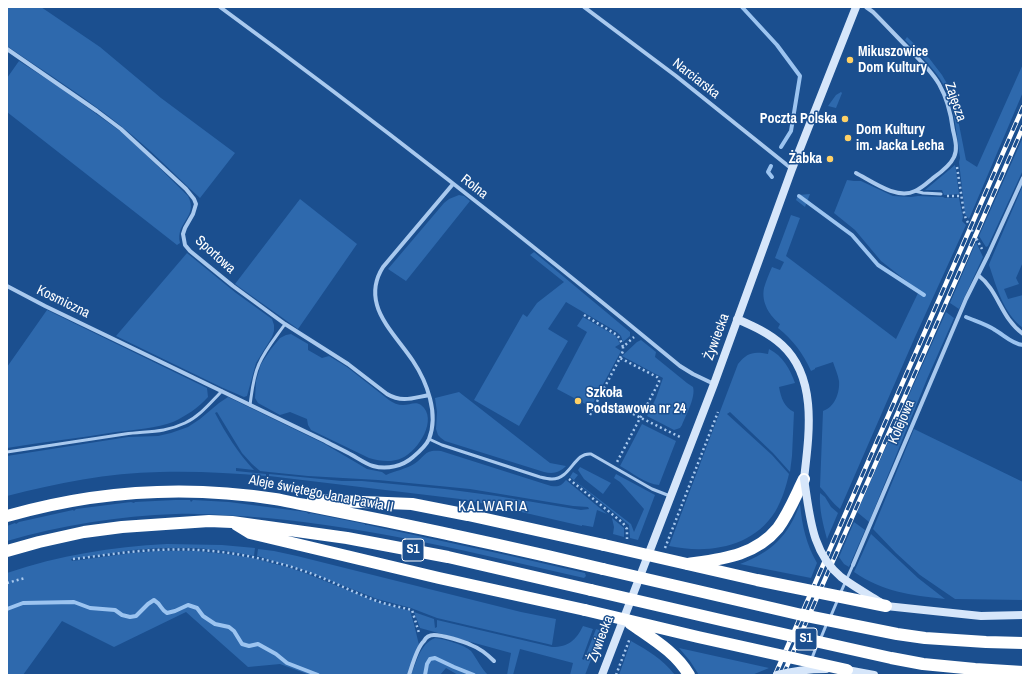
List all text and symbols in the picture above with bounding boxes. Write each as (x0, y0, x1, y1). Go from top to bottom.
place label: Mikuszowice Dom Kultury (858, 44, 928, 76)
street label: Narciarska (669, 55, 723, 103)
marker: Mikuszowice Dom Kultury (845, 55, 855, 65)
street label: Zajęcza (941, 80, 969, 124)
place label: Poczta Polska (760, 111, 837, 127)
marker: Poczta Polska (840, 114, 850, 124)
place label: Dom Kultury im. Jacka Lecha (856, 122, 944, 154)
marker: Dom Kultury im. Jacka Lecha (843, 133, 853, 143)
place label: Żabka (789, 151, 822, 167)
marker: Żabka (825, 154, 835, 164)
street label: Rolna (457, 171, 491, 203)
street label: Sportowa (191, 233, 239, 277)
street label: Kosmiczna (34, 282, 92, 322)
street label: Żywiecka (701, 311, 733, 363)
place label: Szkoła Podstawowa nr 24 (586, 385, 686, 418)
marker: Szkoła Podstawowa nr 24 (573, 396, 583, 406)
street label: Kolejowa (885, 397, 919, 447)
street label: Aleje świętego Jana Pawła II (247, 472, 395, 516)
district label: KALWARIA (458, 498, 528, 516)
road number: S1 (402, 539, 424, 561)
street label: Żywiecka (584, 613, 618, 665)
road number: S1 (795, 628, 817, 650)

